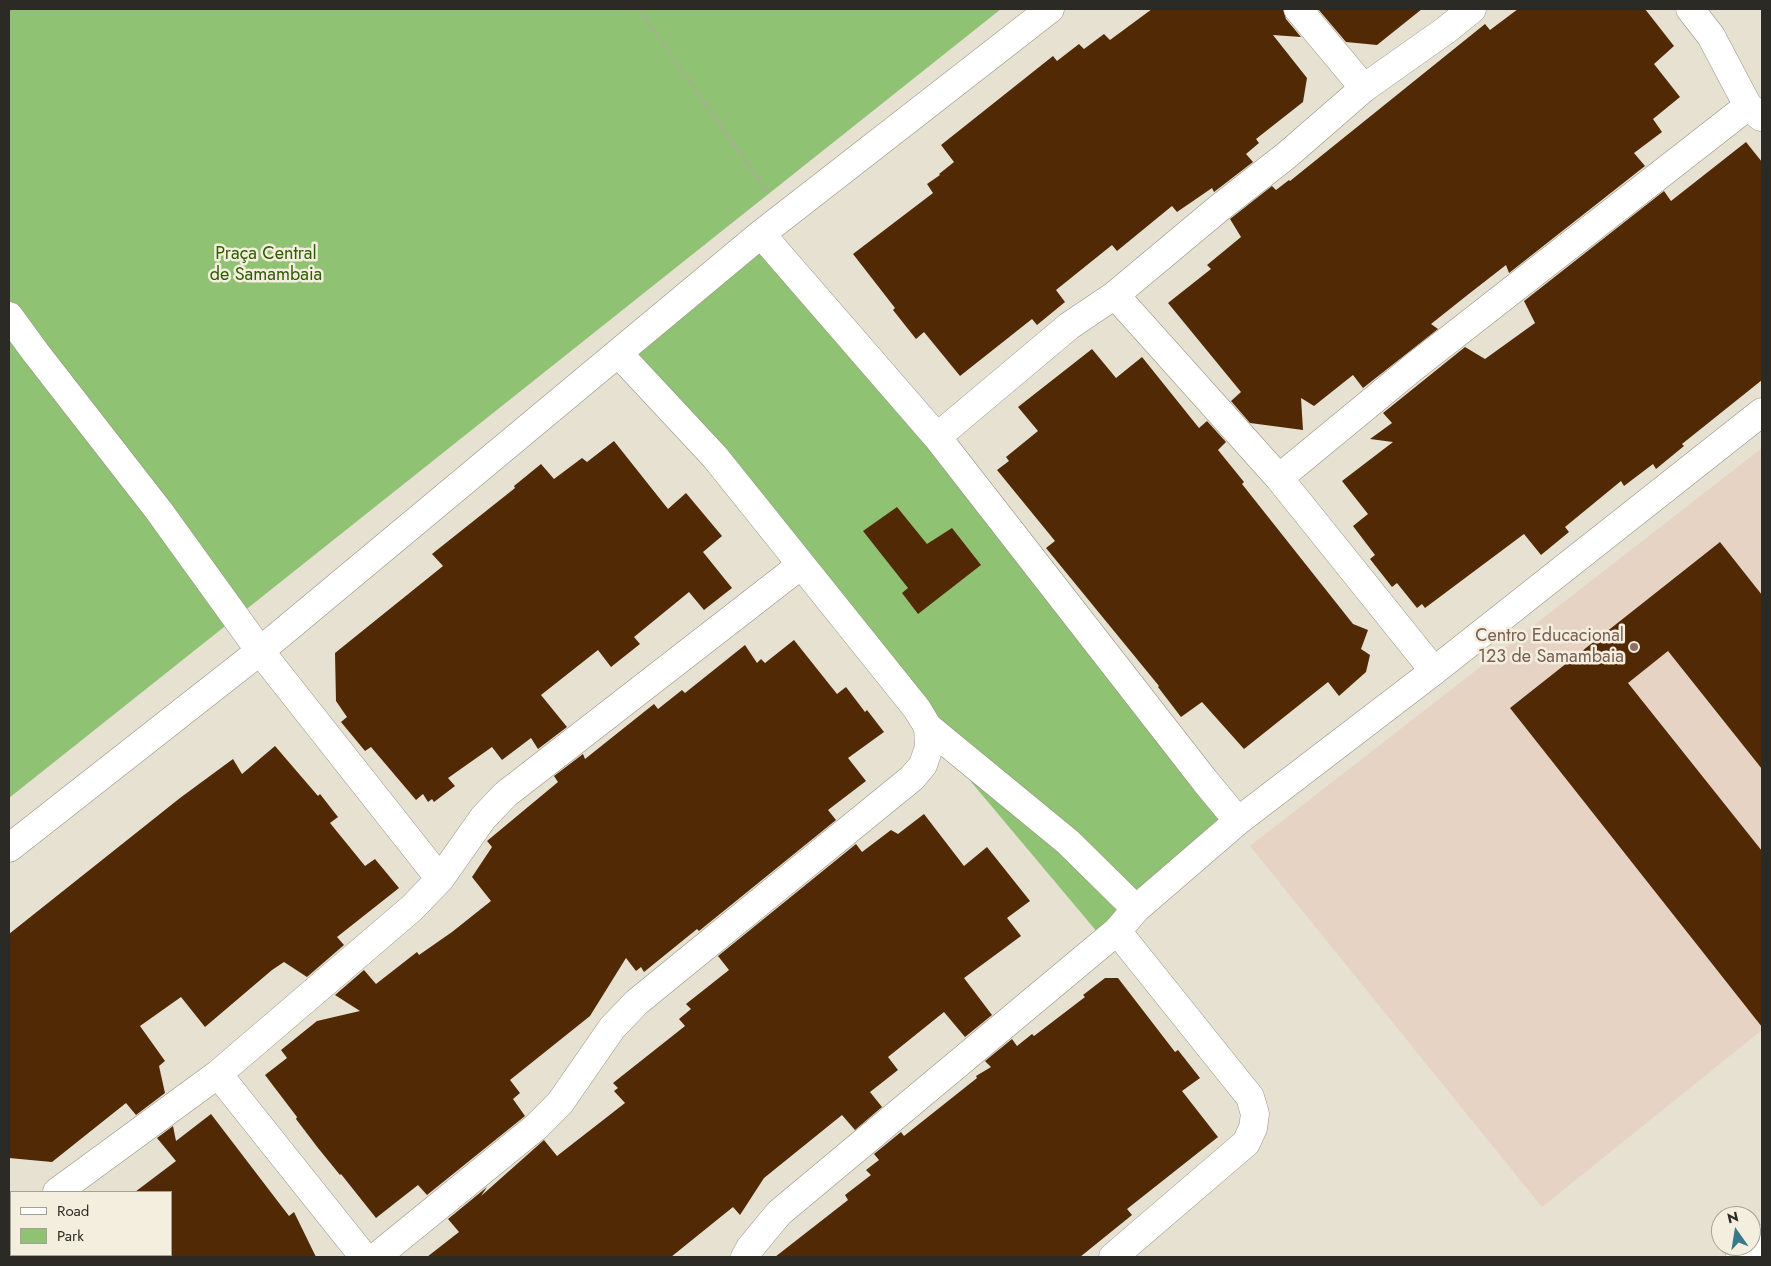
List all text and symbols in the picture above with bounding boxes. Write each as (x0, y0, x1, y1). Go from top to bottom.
park label: Praça Central de Samambaia (210, 244, 322, 286)
place label: Centro Educacional 123 de Samambaia (1475, 626, 1624, 669)
marker: Centro Educacional 123 de Samambaia (1628, 641, 1640, 653)
legend (10, 1191, 172, 1256)
text: Road (57, 1200, 89, 1222)
north arrow (1711, 1206, 1761, 1256)
text: N (1725, 1206, 1741, 1228)
text: Park (57, 1225, 84, 1247)

